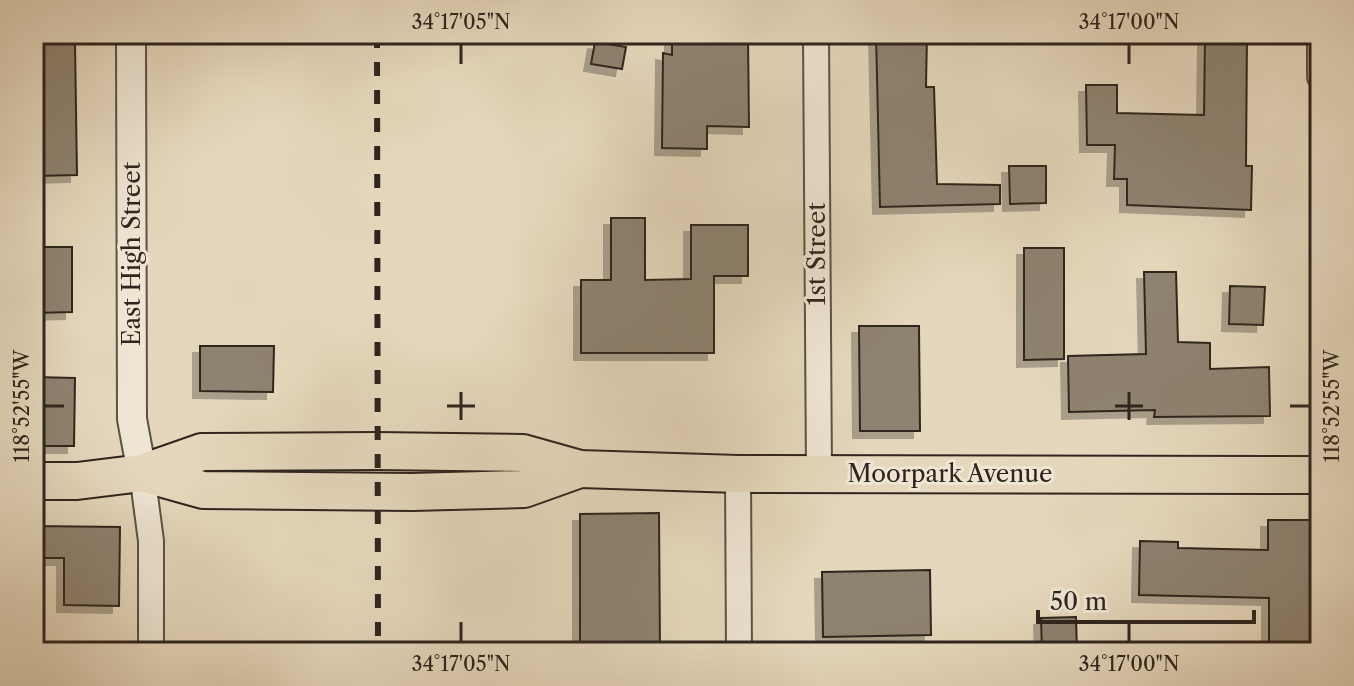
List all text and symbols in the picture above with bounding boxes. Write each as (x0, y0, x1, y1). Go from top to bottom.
text: 34°17'05"N (411, 10, 511, 34)
text: 34°17'00"N (1079, 10, 1179, 34)
street label: East High Street (117, 161, 146, 346)
street label: 1st Street (802, 202, 831, 306)
text: 118°52'55"W (10, 348, 34, 462)
text: 118°52'55"W (1320, 348, 1344, 462)
street label: Moorpark Avenue (848, 459, 1052, 488)
scale bar (1038, 574, 1254, 624)
text: 50 m (1050, 587, 1107, 616)
text: 34°17'05"N (411, 652, 511, 676)
text: 34°17'00"N (1079, 652, 1179, 676)

